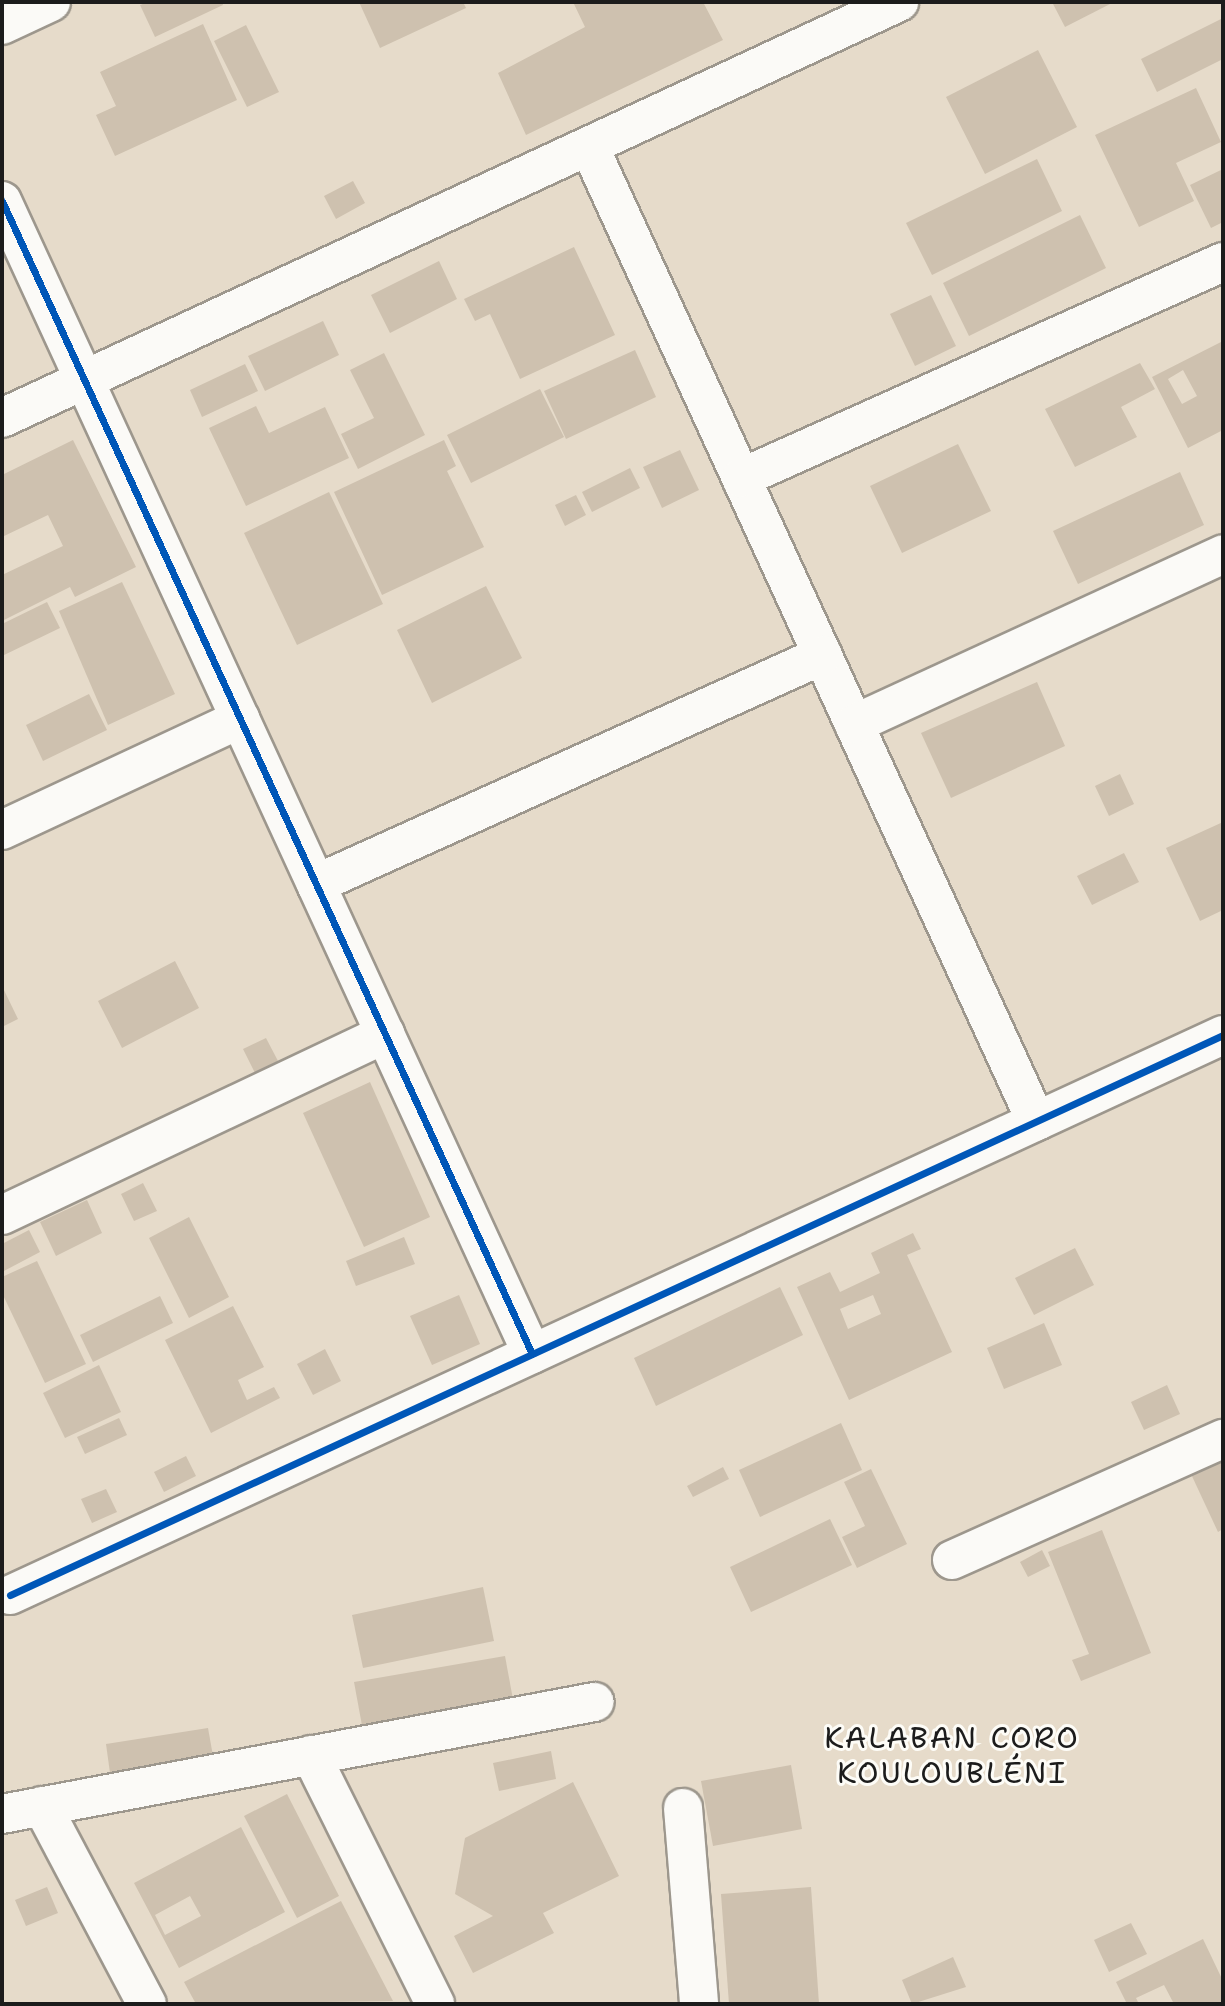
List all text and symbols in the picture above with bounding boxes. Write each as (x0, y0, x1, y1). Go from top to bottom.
district label: KALABAN CORO KOULOUBLÉNI (826, 1720, 1078, 1790)

